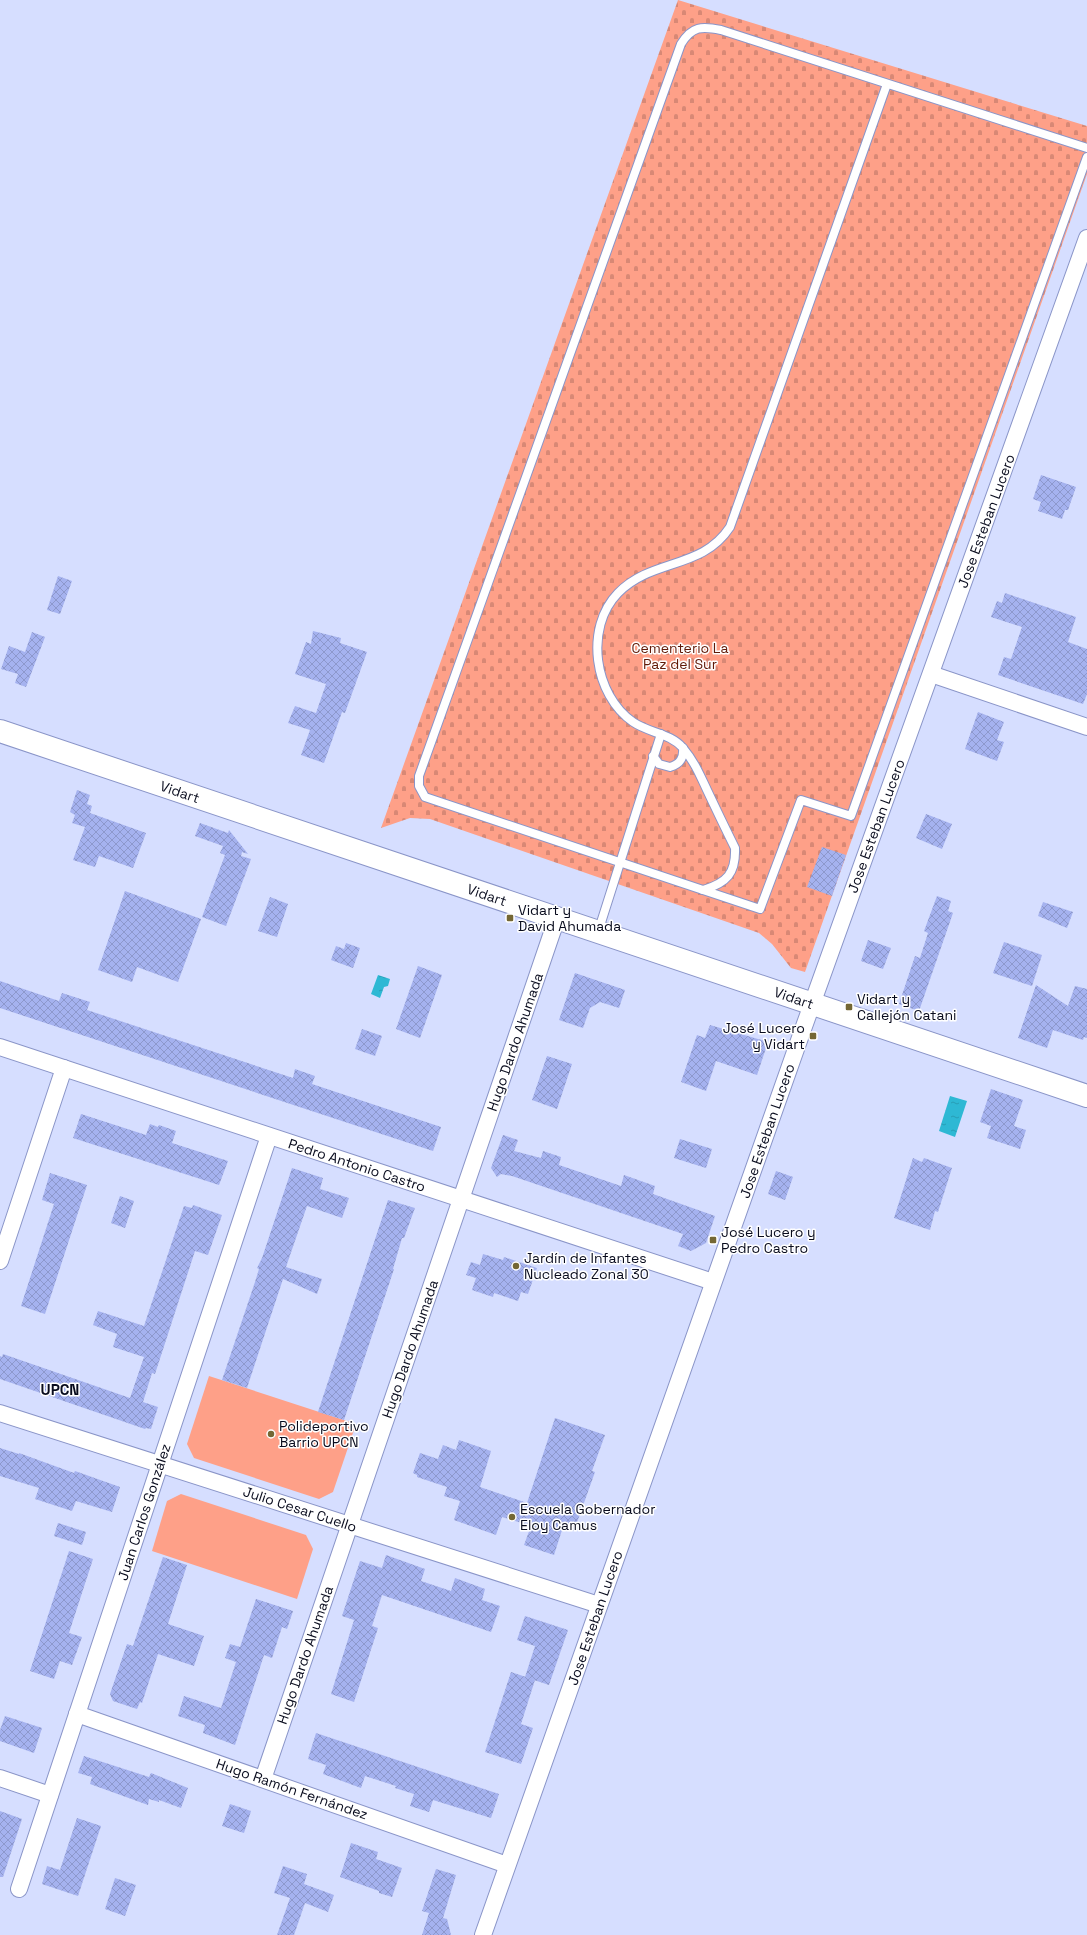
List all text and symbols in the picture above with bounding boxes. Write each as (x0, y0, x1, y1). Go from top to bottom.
street label: Jose Esteban Lucero (953, 452, 1019, 590)
park label: Cementerio La Paz del Sur (631, 639, 729, 673)
street label: Jose Esteban Lucero (843, 757, 909, 895)
street label: Vidart (158, 777, 202, 807)
street label: Vidart (465, 880, 509, 910)
place label: Vidart y David Ahumada (518, 901, 621, 935)
marker: Vidart y David Ahumada (505, 913, 515, 923)
street label: Hugo Dardo Ahumada (483, 970, 547, 1114)
street label: Vidart (772, 983, 816, 1013)
place label: Vidart y Callejón Catani (857, 990, 957, 1024)
marker: Vidart y Callejón Catani (844, 1002, 854, 1012)
place label: José Lucero y Vidart (723, 1019, 805, 1053)
marker: José Lucero y Vidart (808, 1031, 818, 1041)
street label: Jose Esteban Lucero (736, 1061, 798, 1201)
street label: Pedro Antonio Castro (286, 1134, 428, 1196)
place label: José Lucero y Pedro Castro (721, 1223, 816, 1257)
marker: José Lucero y Pedro Castro (708, 1235, 718, 1245)
place label: Jardín de Infantes Nucleado Zonal 30 (524, 1249, 649, 1283)
marker: Jardín de Infantes Nucleado Zonal 30 (511, 1261, 521, 1271)
street label: Hugo Dardo Ahumada (378, 1277, 442, 1421)
district label: UPCN (41, 1380, 79, 1399)
place label: Polideportivo Barrio UPCN (279, 1417, 369, 1451)
marker: Polideportivo Barrio UPCN (266, 1429, 276, 1439)
street label: Juan Carlos González (113, 1441, 175, 1583)
street label: Julio Cesar Cuello (241, 1482, 359, 1536)
place label: Escuela Gobernador Eloy Camus (520, 1500, 655, 1534)
marker: Escuela Gobernador Eloy Camus (507, 1512, 517, 1522)
street label: Jose Esteban Lucero (564, 1548, 626, 1688)
street label: Hugo Dardo Ahumada (273, 1583, 337, 1727)
street label: Hugo Ramón Fernández (214, 1755, 370, 1823)

